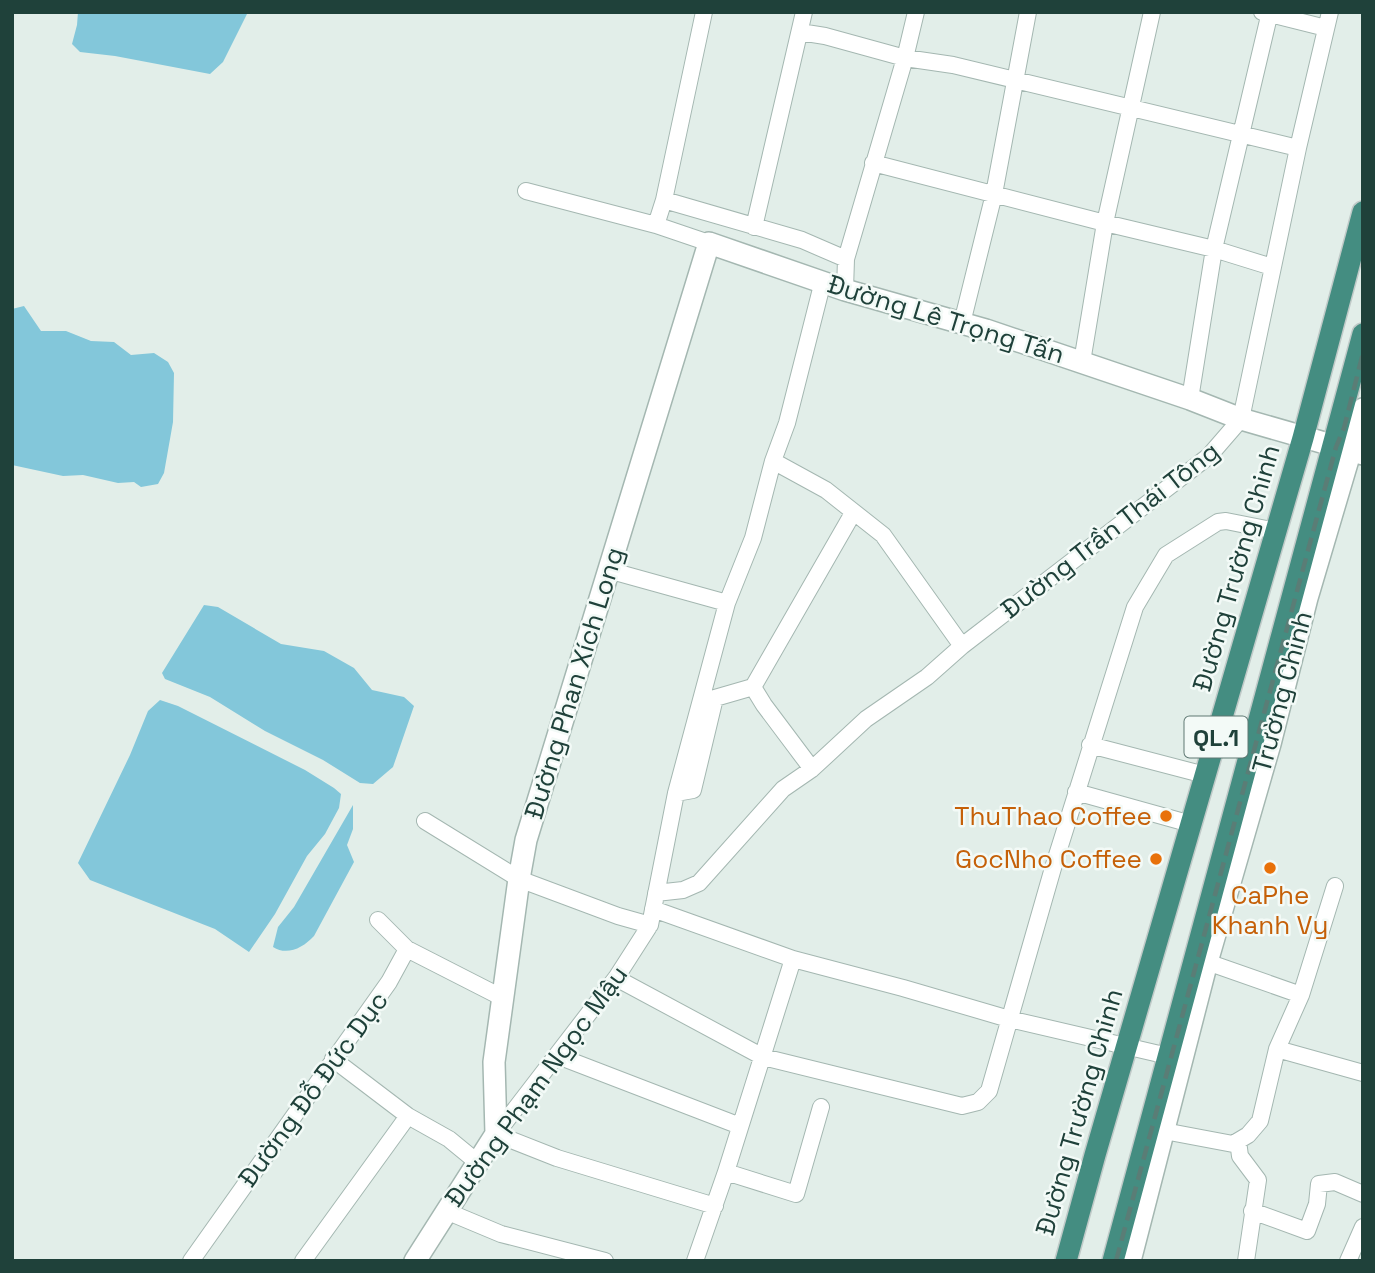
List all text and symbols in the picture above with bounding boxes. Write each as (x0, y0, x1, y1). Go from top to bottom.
street label: Đường Lê Trọng Tấn (823, 267, 1069, 371)
street label: Đường Trần Thái Tông (994, 434, 1226, 626)
street label: Đường Trường Chinh (1186, 441, 1286, 695)
street label: Đường Phan Xích Long (516, 543, 632, 823)
street label: Trường Chinh (1245, 608, 1319, 776)
road number: QL.1 (1184, 716, 1248, 758)
place label: ThuThao Coffee (954, 799, 1152, 833)
marker: ThuThao Coffee (1158, 808, 1174, 824)
place label: GocNho Coffee (955, 842, 1142, 876)
marker: GocNho Coffee (1148, 851, 1164, 867)
marker: CaPhe Khanh Vy (1262, 860, 1278, 876)
place label: CaPhe Khanh Vy (1212, 878, 1328, 942)
street label: Đường Phạm Ngọc Mậu (437, 959, 635, 1213)
street label: Đường Đỗ Đức Dục (230, 984, 396, 1194)
street label: Đường Trường Chinh (1028, 985, 1130, 1239)

